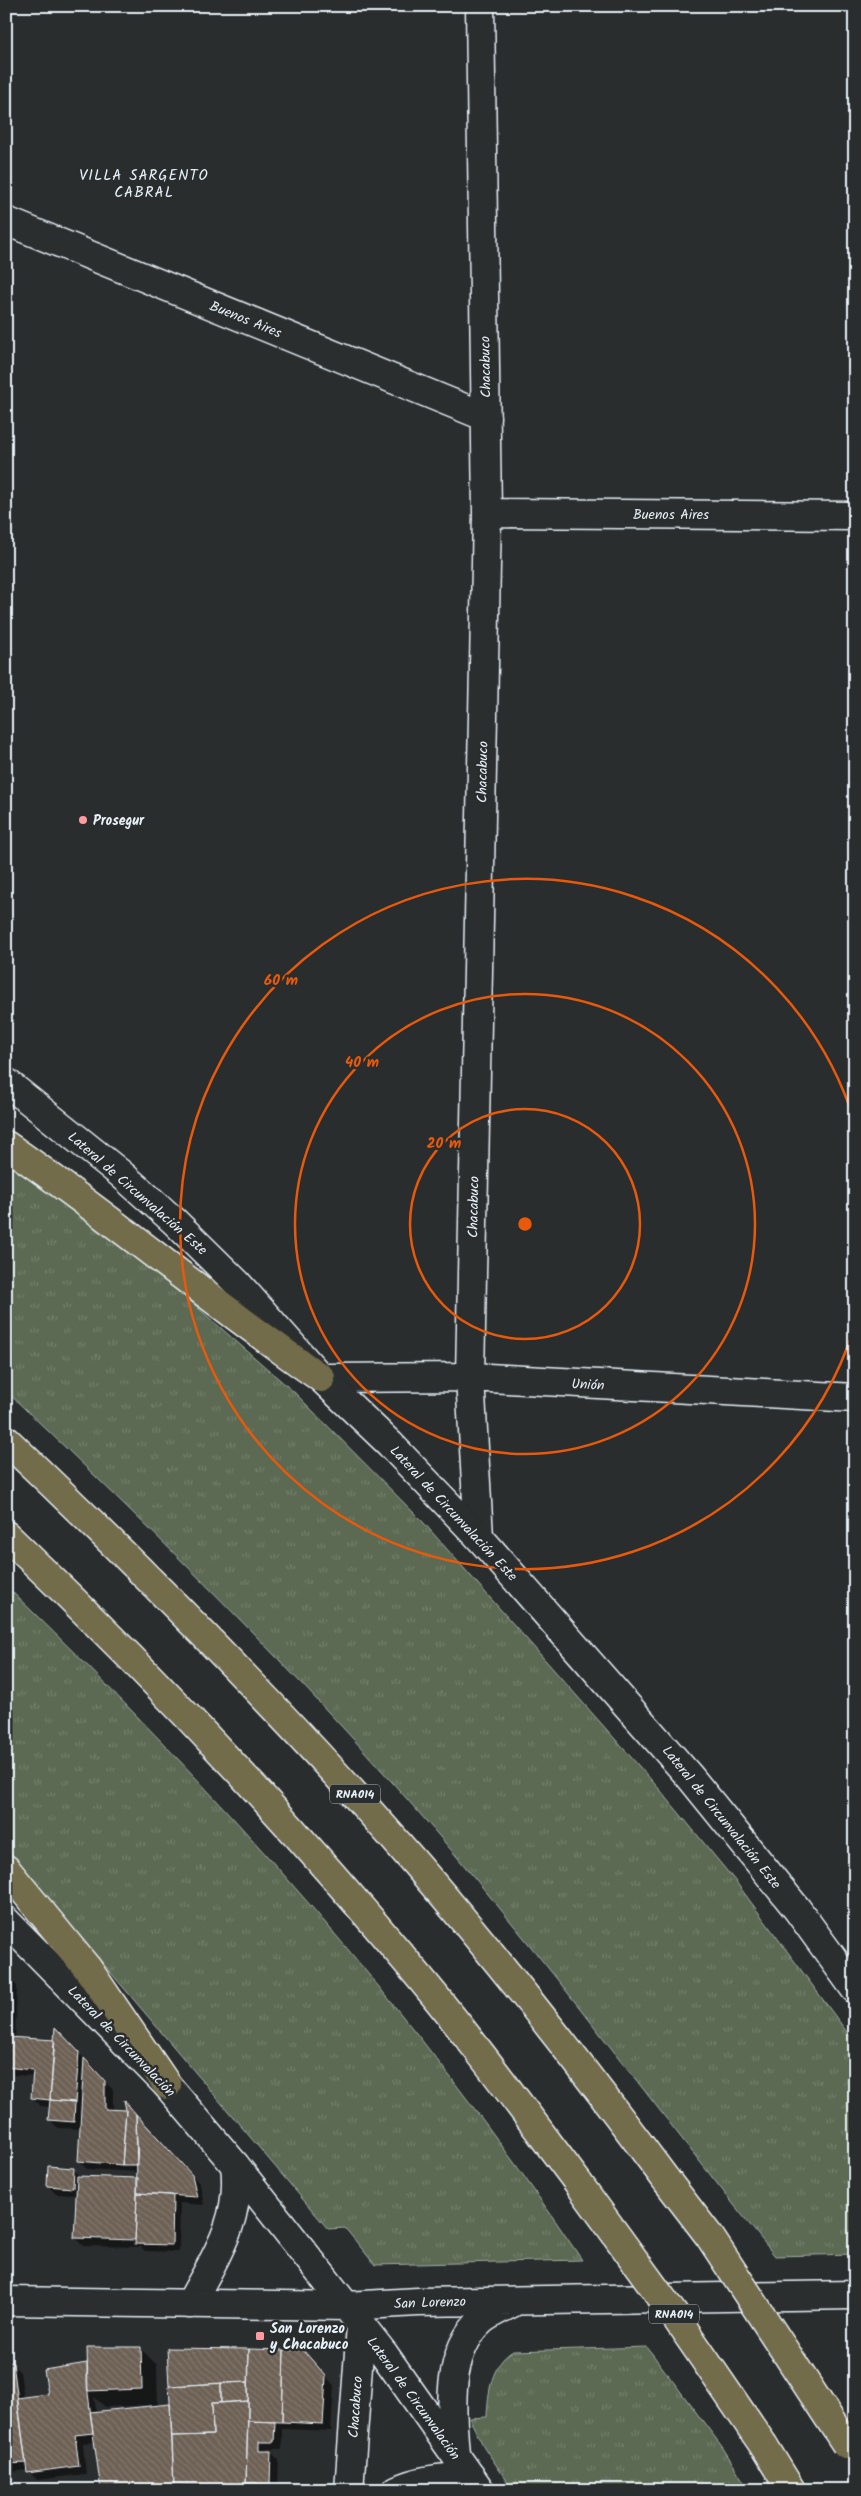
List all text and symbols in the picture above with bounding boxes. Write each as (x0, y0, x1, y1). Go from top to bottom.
district label: VILLA SARGENTO CABRAL (79, 164, 209, 205)
street label: Buenos Aires (206, 295, 285, 344)
street label: Chacabuco (474, 336, 498, 398)
street label: Buenos Aires (633, 504, 709, 526)
street label: Chacabuco (471, 741, 495, 803)
place label: Prosegur (93, 810, 145, 832)
marker: Prosegur (77, 814, 89, 826)
text: 60 m (264, 969, 298, 993)
text: 40 m (345, 1051, 379, 1075)
street label: Lateral de Circunvalación Este (63, 1127, 213, 1261)
text: 20 m (427, 1132, 461, 1156)
street label: Chacabuco (462, 1176, 486, 1238)
centre of rings (516, 1215, 534, 1233)
street label: Unión (571, 1373, 605, 1397)
street label: Lateral de Circunvalación Este (384, 1441, 523, 1587)
street label: Lateral de Circunvalación Este (656, 1741, 787, 1895)
road number: RNA014 (330, 1785, 380, 1804)
street label: Lateral de Circunvalación (62, 1981, 180, 2102)
street label: San Lorenzo (394, 2291, 466, 2315)
road number: RNA014 (649, 2304, 699, 2324)
place label: San Lorenzo y Chacabuco (269, 2318, 349, 2356)
marker: San Lorenzo y Chacabuco (254, 2330, 266, 2342)
street label: Lateral de Circunvalación (361, 2332, 465, 2465)
street label: Chacabuco (343, 2375, 369, 2439)

